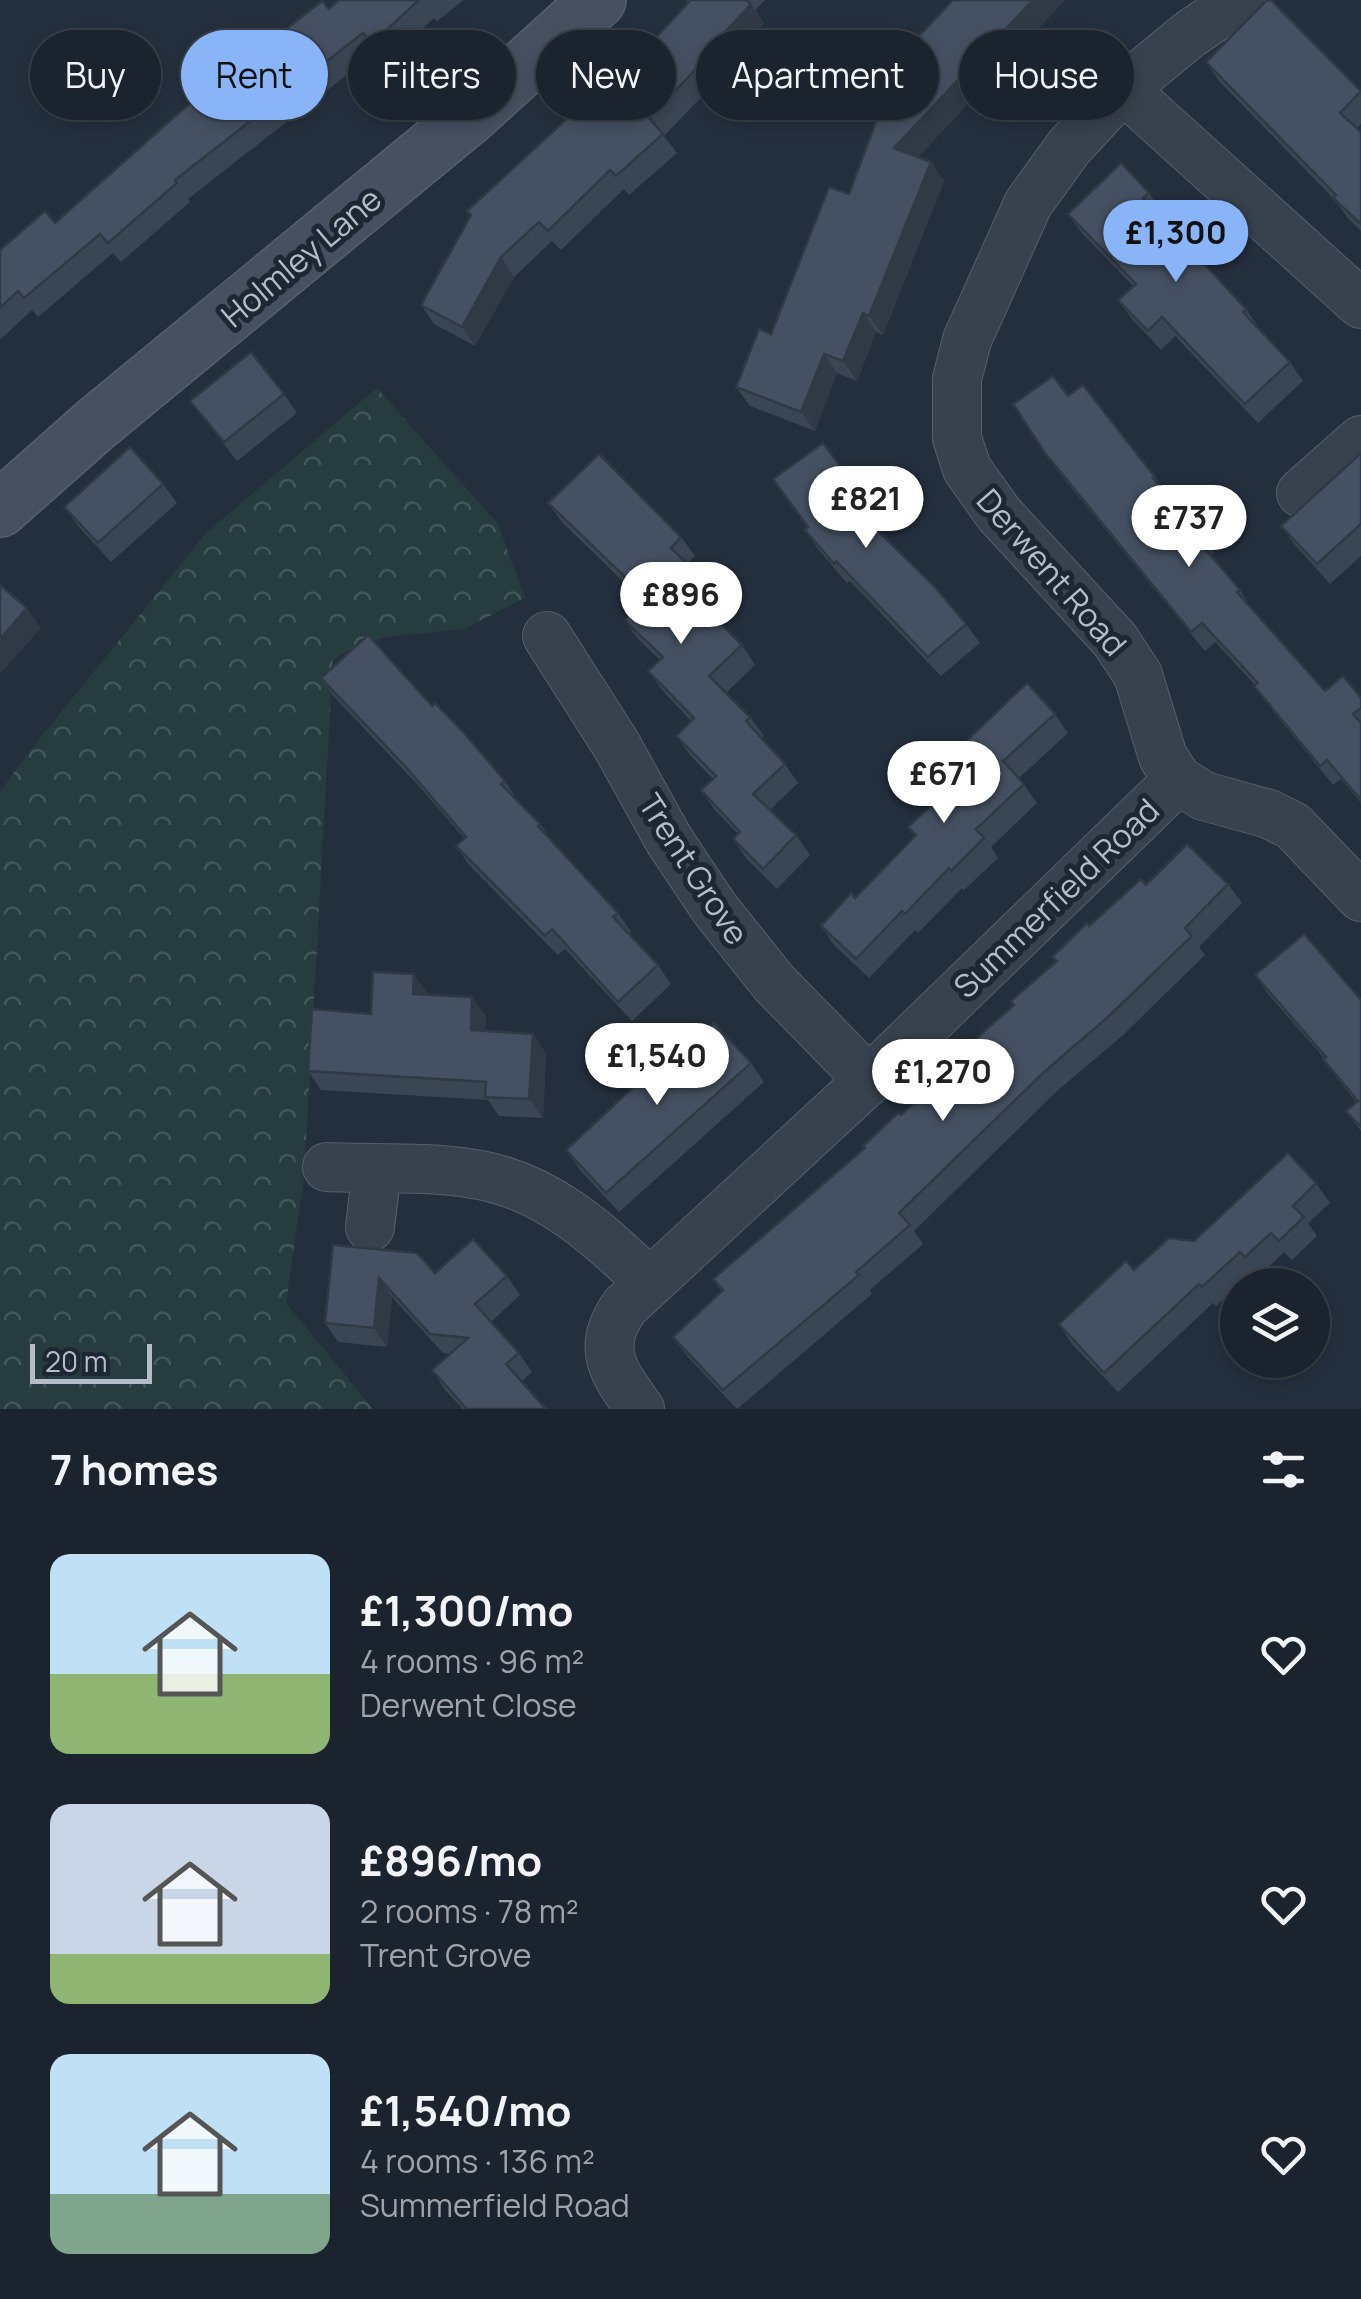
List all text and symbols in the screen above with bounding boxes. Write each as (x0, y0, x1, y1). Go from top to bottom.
chip: Buy (30, 30, 161, 120)
chip: Rent (181, 30, 328, 120)
chip: Filters (348, 30, 516, 120)
chip: New (536, 30, 676, 120)
chip: Apartment (696, 30, 939, 120)
chip: House (959, 30, 1134, 120)
street label: Holmley Lane (212, 177, 390, 337)
pin: £1,300 (1095, 200, 1257, 285)
text: £1,300 (1125, 210, 1227, 254)
pin: £821 (807, 466, 925, 551)
text: £821 (831, 476, 901, 520)
street label: Derwent Road (967, 479, 1137, 665)
pin: £737 (1130, 485, 1248, 570)
text: £737 (1153, 495, 1225, 539)
pin: £896 (622, 562, 740, 647)
text: £896 (642, 572, 720, 616)
pin: £671 (885, 741, 1003, 826)
text: £671 (909, 751, 979, 795)
street label: Trent Grove (629, 785, 759, 953)
street label: Summerfield Road (944, 788, 1168, 1008)
pin: £1,540 (576, 1023, 738, 1108)
text: £1,540 (607, 1033, 707, 1077)
pin: £1,270 (862, 1039, 1024, 1124)
text: £1,270 (894, 1049, 992, 1093)
map controls (1220, 1268, 1330, 1378)
button: layers (1220, 1268, 1330, 1378)
scale bar (30, 1339, 152, 1384)
text: 20 m (45, 1342, 107, 1380)
text: 7 homes (50, 1440, 218, 1498)
icon: filters (1256, 1442, 1311, 1497)
text: £1,300/mo (360, 1581, 573, 1639)
icon: home (130, 1594, 250, 1714)
icon: heart (1256, 1627, 1311, 1682)
text: 4 rooms · 96 m² (360, 1639, 584, 1683)
text: Derwent Close (360, 1683, 577, 1727)
text: £896/mo (360, 1831, 542, 1889)
icon: home (130, 1844, 250, 1964)
icon: heart (1256, 1877, 1311, 1932)
text: 2 rooms · 78 m² (360, 1889, 579, 1933)
text: Trent Grove (360, 1933, 532, 1977)
text: £1,540/mo (360, 2081, 572, 2139)
icon: home (130, 2094, 250, 2214)
icon: heart (1256, 2127, 1311, 2182)
text: 4 rooms · 136 m² (360, 2139, 595, 2183)
text: Summerfield Road (360, 2183, 630, 2227)

